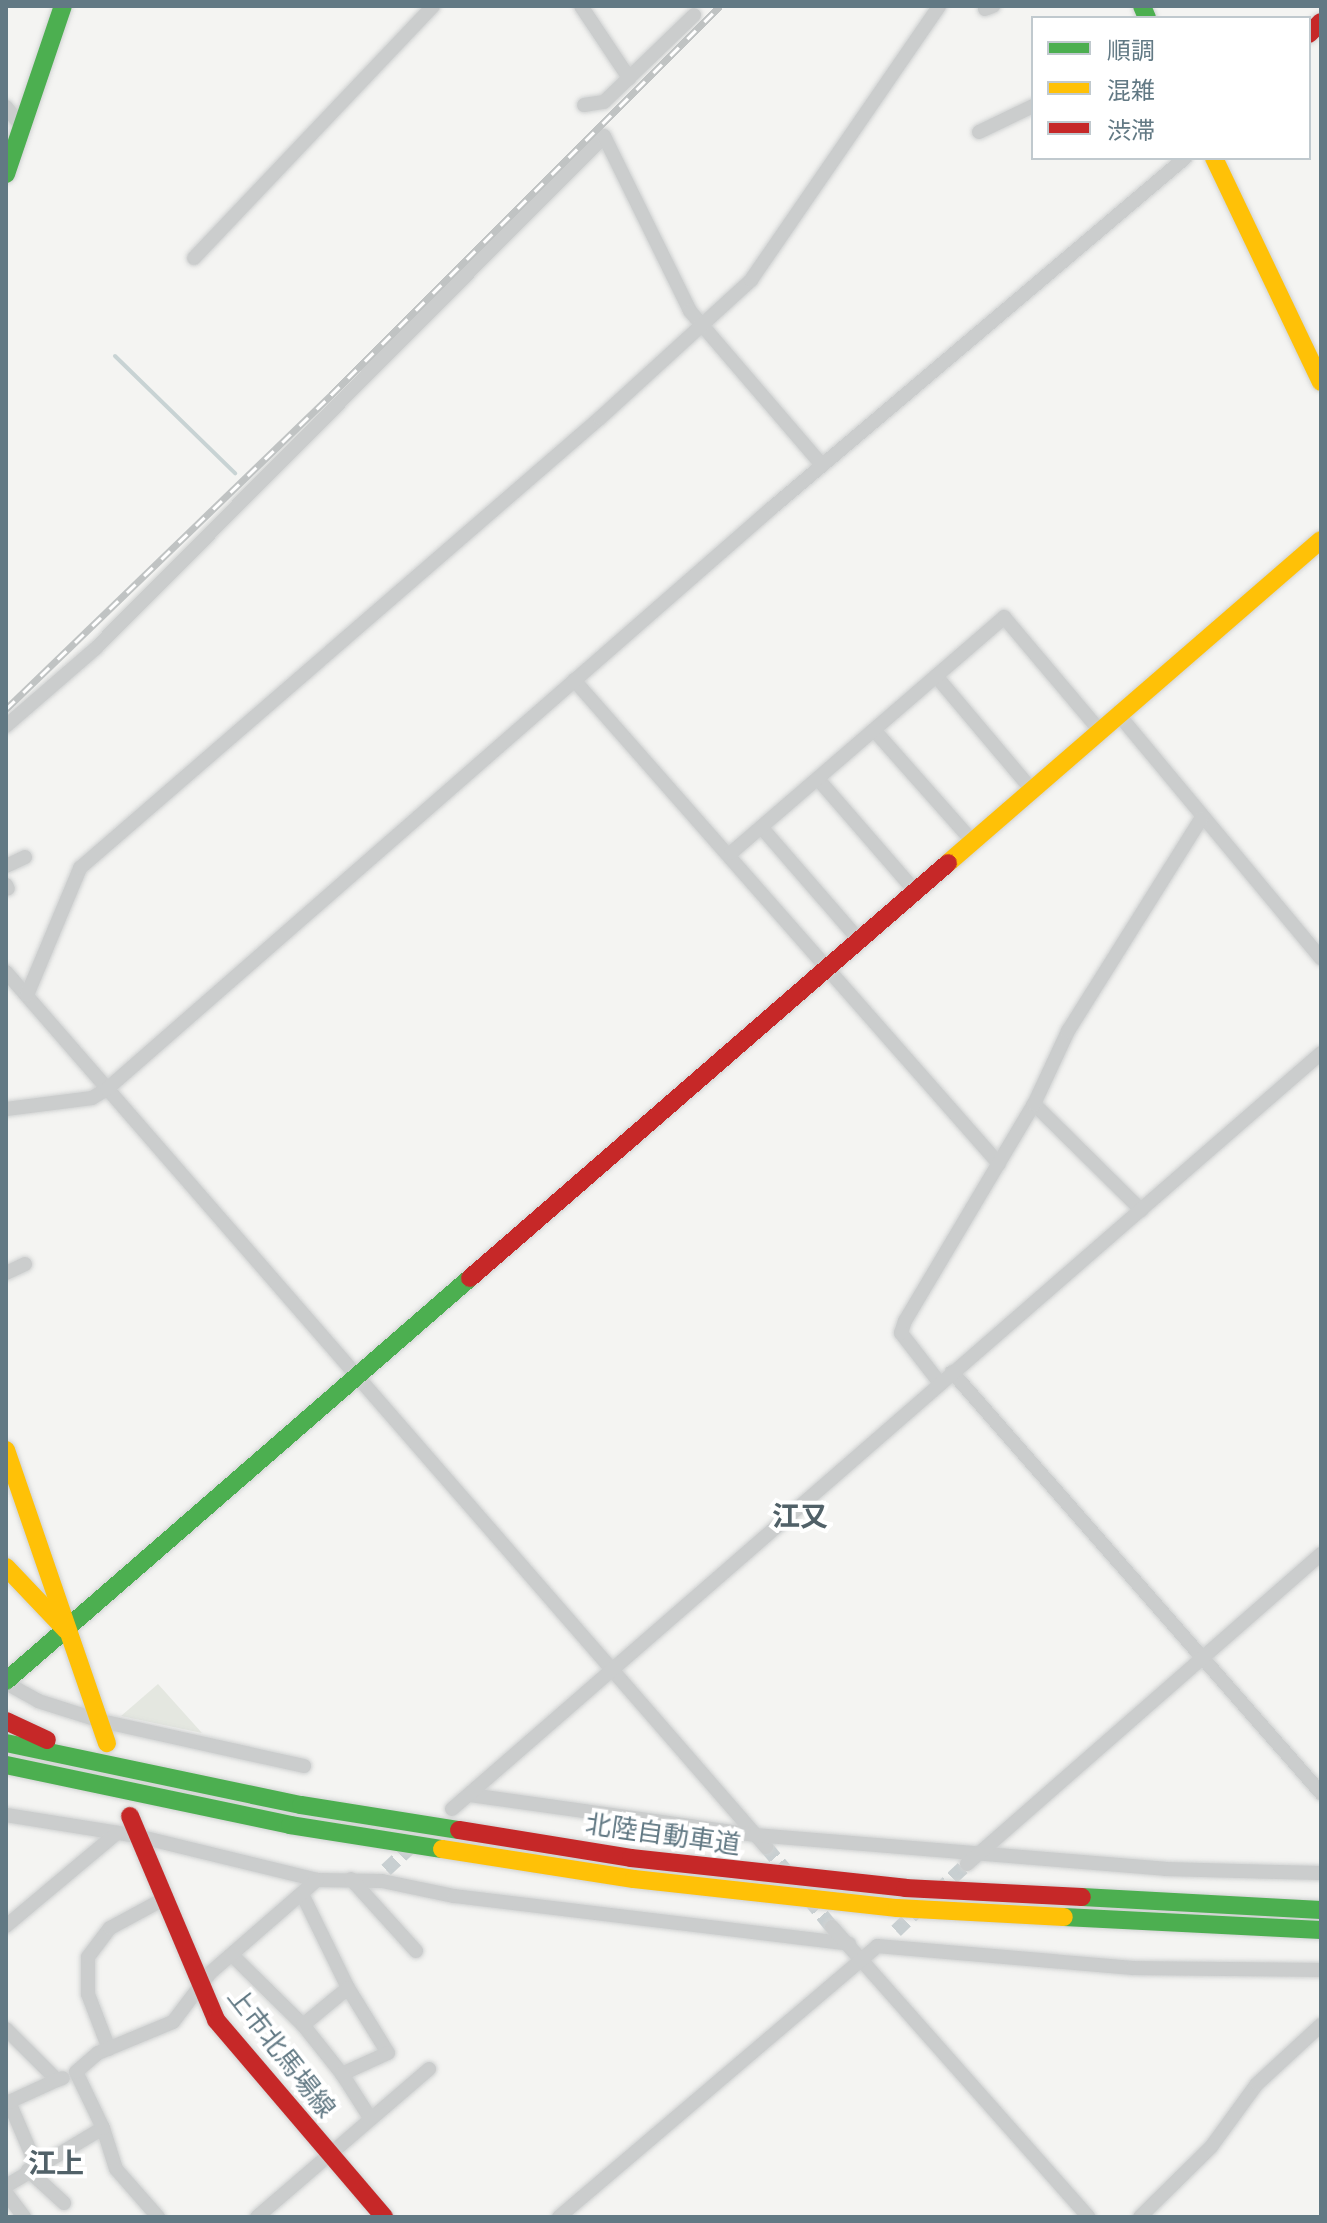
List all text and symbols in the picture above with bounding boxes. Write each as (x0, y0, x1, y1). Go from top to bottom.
legend (1031, 16, 1311, 160)
text: 順調 (1107, 36, 1155, 65)
text: 混雑 (1107, 76, 1155, 105)
text: 渋滞 (1107, 116, 1155, 145)
district label: 江又 (772, 1499, 828, 1533)
street label: 北陸自動車道 (584, 1809, 742, 1861)
street label: 上市北馬場線 (221, 1982, 341, 2124)
district label: 江上 (28, 2146, 84, 2180)

